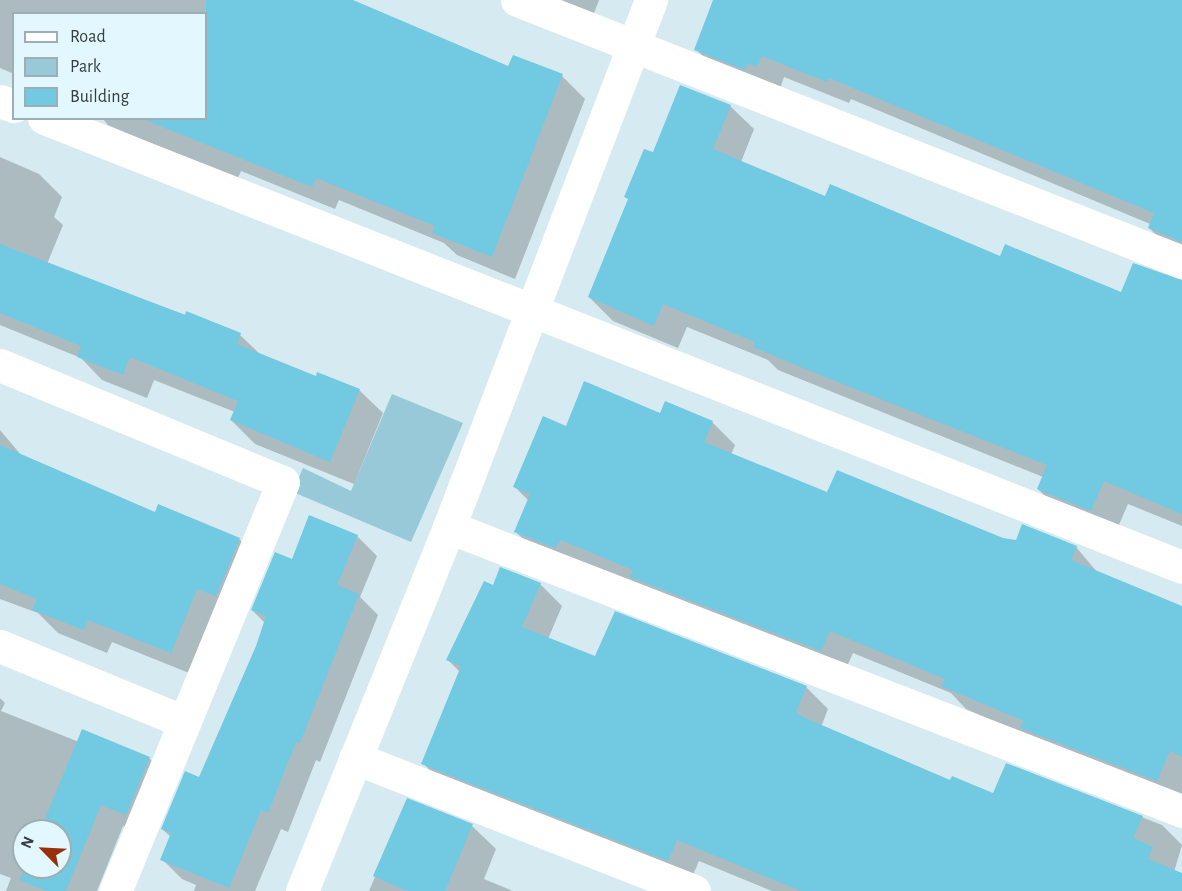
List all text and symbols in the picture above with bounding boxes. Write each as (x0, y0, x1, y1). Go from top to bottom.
legend (12, 12, 207, 120)
text: Road (70, 28, 106, 46)
text: Park (70, 58, 101, 76)
text: Building (70, 88, 129, 106)
north arrow (12, 819, 72, 879)
text: N (18, 834, 37, 851)

